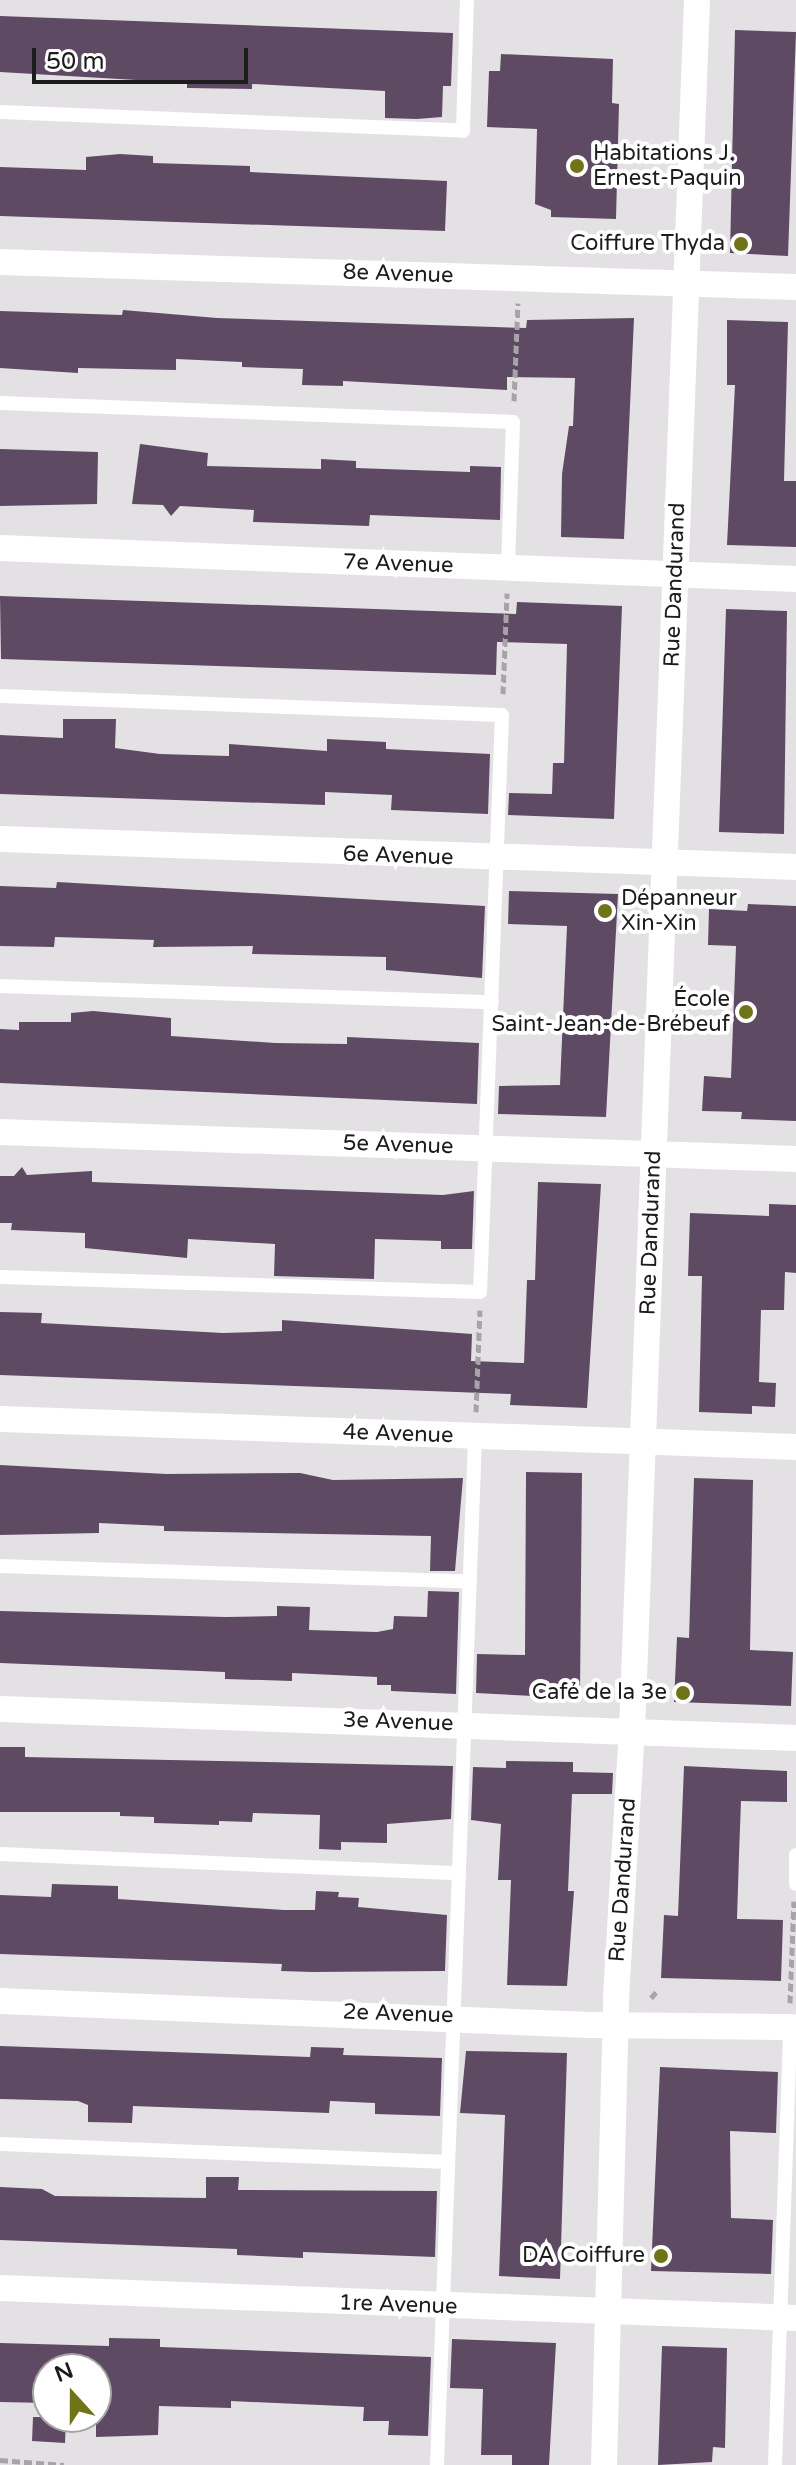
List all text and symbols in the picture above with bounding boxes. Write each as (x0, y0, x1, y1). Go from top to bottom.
scale bar (36, 32, 252, 82)
text: 50 m (46, 47, 104, 76)
place label: Habitations J. Ernest-Paquin (593, 140, 742, 192)
marker: Habitations J. Ernest-Paquin (568, 157, 586, 175)
place label: Coiffure Thyda (570, 231, 725, 257)
marker: Coiffure Thyda (732, 235, 750, 253)
street label: 8e Avenue (342, 259, 454, 289)
street label: Rue Dandurand (659, 502, 691, 668)
street label: 7e Avenue (342, 549, 454, 579)
street label: 6e Avenue (342, 841, 454, 871)
place label: Dépanneur Xin-Xin (621, 885, 737, 936)
marker: Dépanneur Xin-Xin (596, 902, 614, 920)
place label: École Saint-Jean-de-Brébeuf (492, 986, 730, 1038)
marker: École Saint-Jean-de-Brébeuf (737, 1003, 755, 1021)
street label: 5e Avenue (342, 1130, 454, 1160)
street label: Rue Dandurand (635, 1150, 667, 1316)
street label: 4e Avenue (342, 1419, 454, 1449)
place label: Café de la 3e (532, 1680, 667, 1706)
marker: Café de la 3e (674, 1684, 692, 1702)
street label: 3e Avenue (342, 1707, 454, 1737)
street label: Rue Dandurand (604, 1797, 642, 1963)
street label: 2e Avenue (342, 1999, 454, 2029)
place label: DA Coiffure (522, 2243, 645, 2269)
marker: DA Coiffure (652, 2247, 670, 2265)
street label: 1re Avenue (338, 2290, 458, 2320)
north arrow (32, 2353, 112, 2433)
text: N (51, 2357, 77, 2388)

